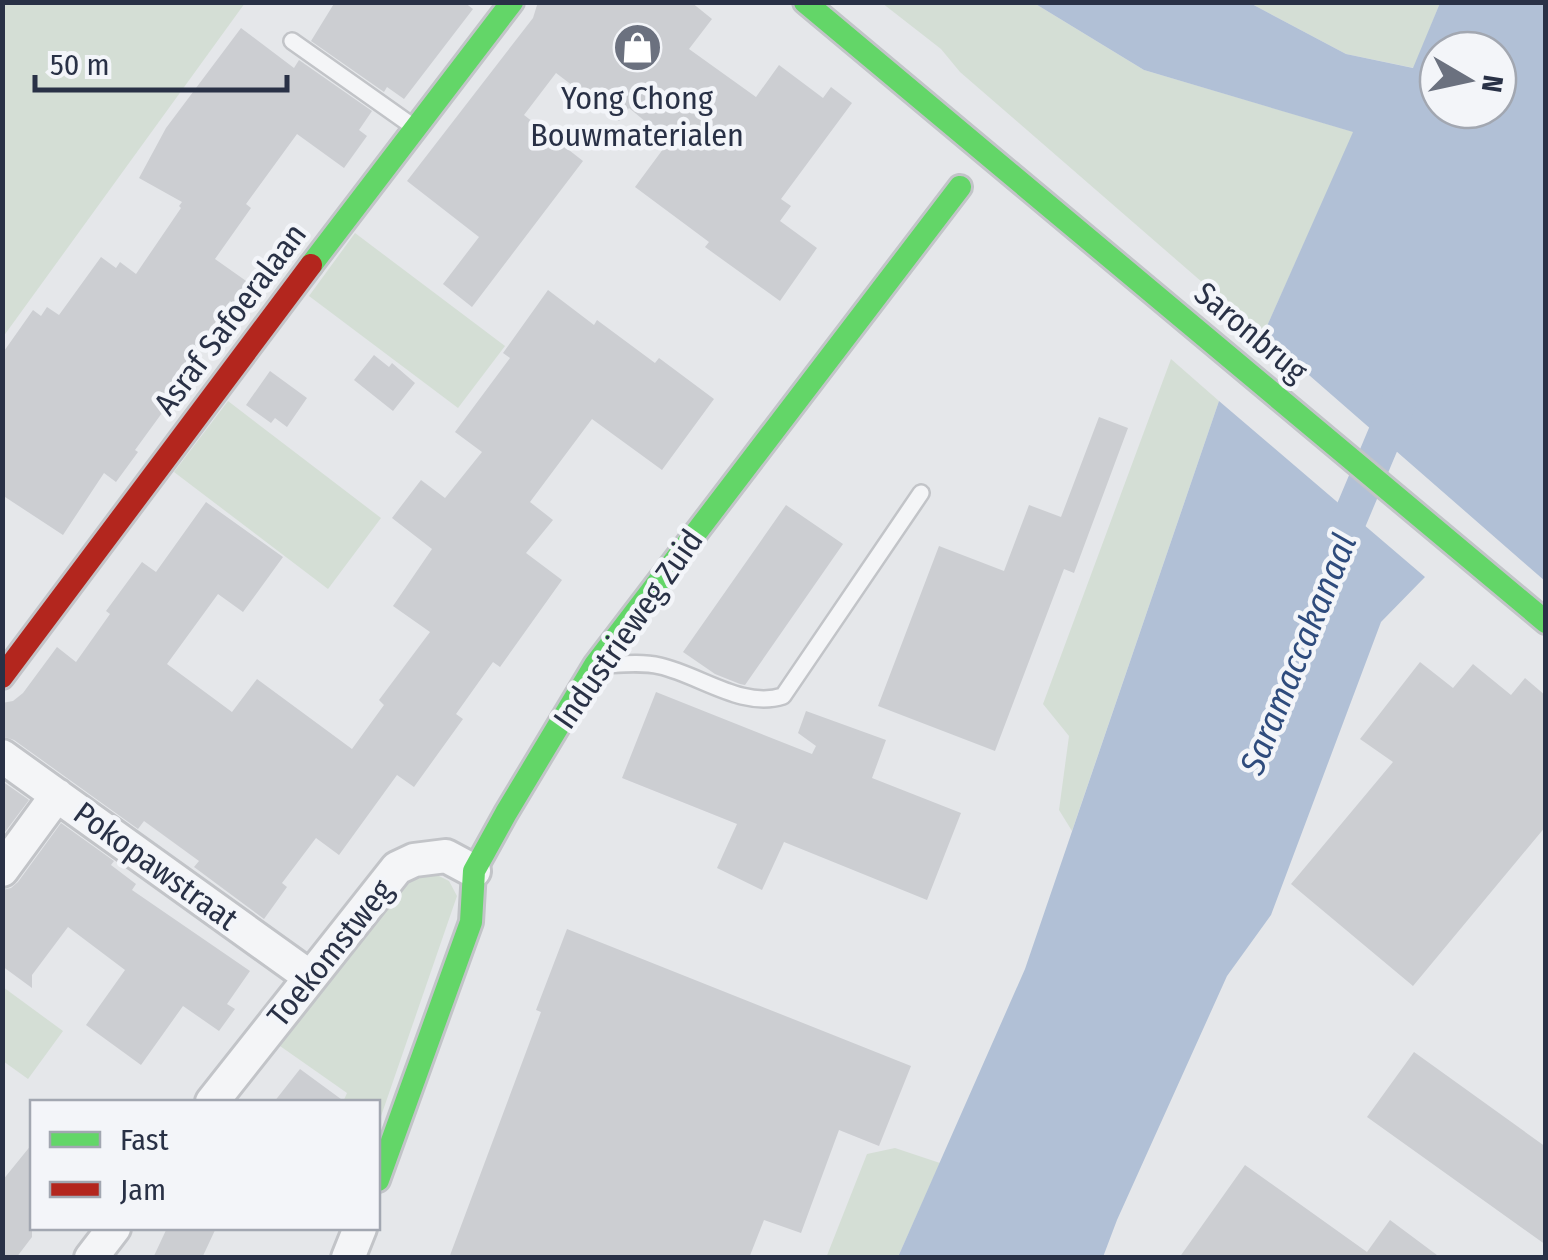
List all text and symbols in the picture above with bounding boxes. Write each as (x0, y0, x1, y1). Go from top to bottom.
shop icon: Yong Chong Bouwmaterialen (611, 22, 663, 74)
scale bar (35, 30, 288, 92)
north arrow (1418, 30, 1518, 130)
text: 50 m (50, 47, 110, 83)
text: N (1475, 73, 1510, 95)
place label: Yong Chong Bouwmaterialen (530, 79, 744, 154)
street label: Asraf Safoeralaan (146, 216, 314, 422)
street label: Saronbrug (1187, 274, 1315, 390)
street label: Industrieweg Zuid (545, 522, 711, 736)
water label: Saramaccakanaal (1230, 528, 1365, 781)
street label: Pokopawstraat (67, 794, 246, 938)
street label: Toekomstweg (259, 872, 401, 1034)
legend (30, 1100, 380, 1230)
text: Fast (120, 1122, 169, 1158)
text: Jam (120, 1172, 166, 1208)

